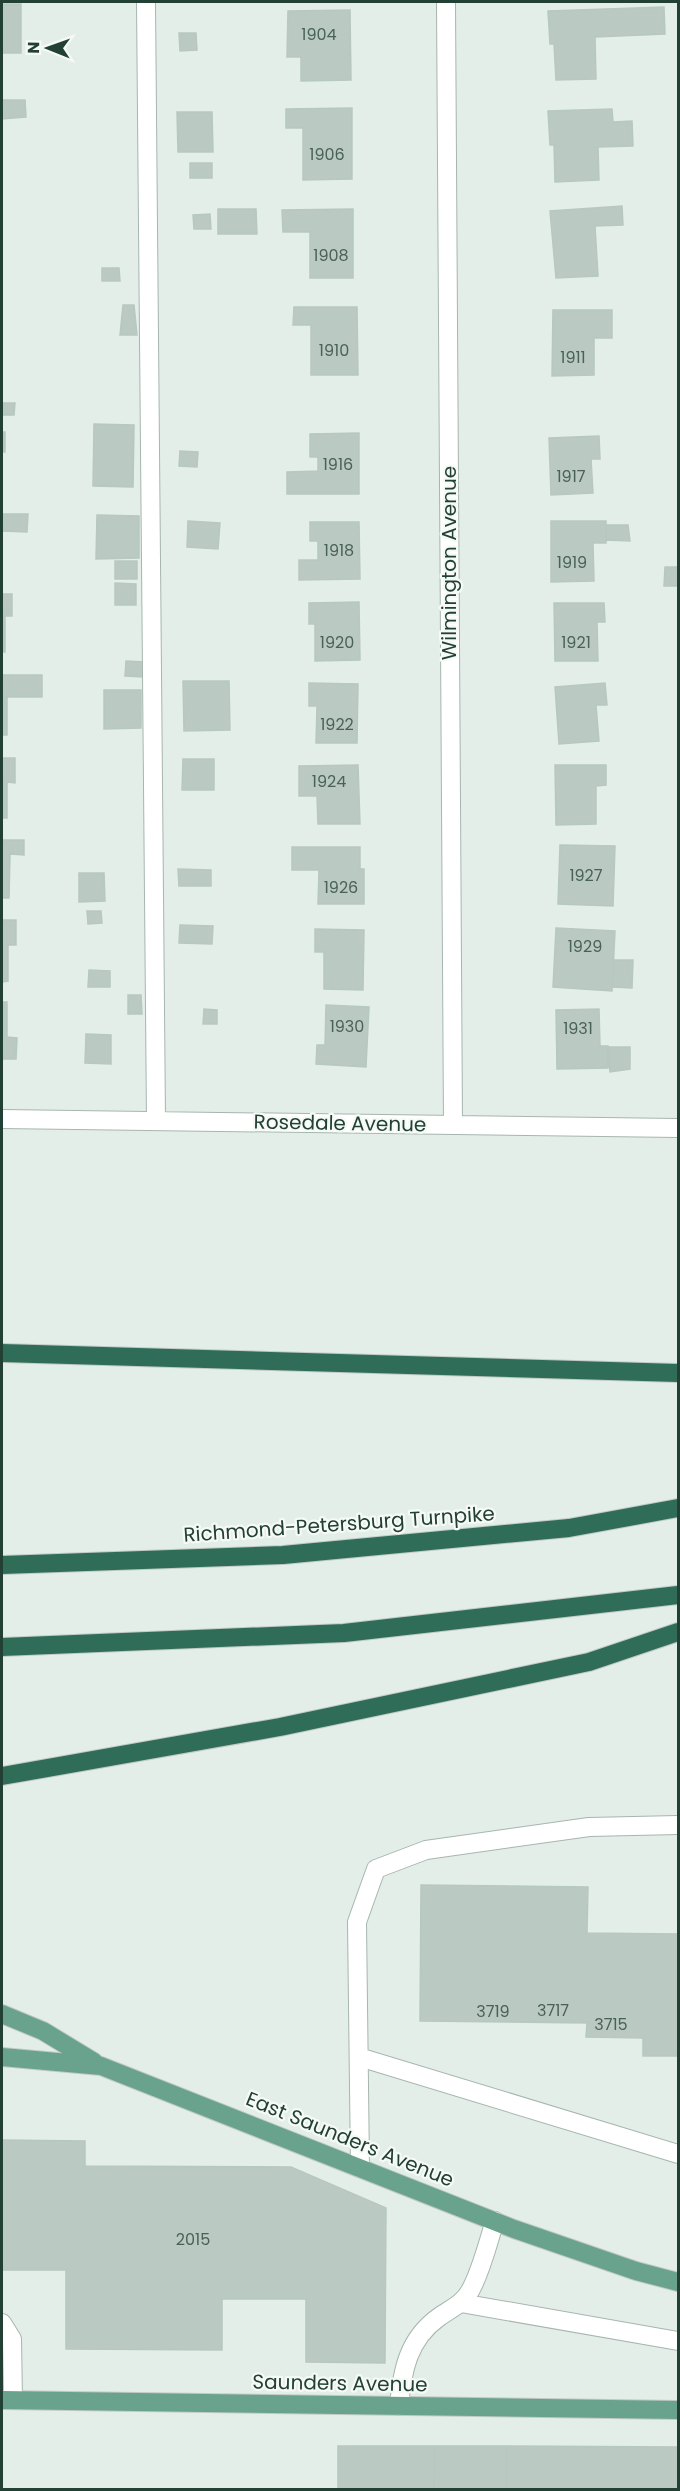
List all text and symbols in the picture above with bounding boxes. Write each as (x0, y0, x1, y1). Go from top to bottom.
north arrow (18, 18, 78, 78)
house number: 1904 (301, 23, 337, 46)
text: N (22, 42, 45, 54)
house number: 1906 (309, 143, 345, 166)
house number: 1908 (313, 244, 349, 267)
house number: 1910 (319, 339, 349, 362)
house number: 1911 (560, 346, 586, 369)
house number: 1916 (323, 453, 353, 476)
house number: 1917 (556, 465, 586, 488)
street label: Wilmington Avenue (435, 466, 463, 660)
house number: 1918 (324, 539, 354, 562)
house number: 1919 (557, 551, 587, 574)
house number: 1920 (320, 631, 354, 654)
house number: 1921 (561, 631, 591, 654)
house number: 1922 (320, 713, 354, 736)
house number: 1924 (312, 770, 346, 793)
house number: 1927 (569, 864, 603, 887)
house number: 1926 (324, 876, 358, 899)
house number: 1929 (568, 935, 602, 958)
house number: 1930 (330, 1015, 364, 1038)
house number: 1931 (563, 1017, 593, 1040)
street label: Rosedale Avenue (253, 1107, 427, 1139)
street label: Richmond-Petersburg Turnpike (182, 1499, 496, 1549)
house number: 3717 (537, 1999, 569, 2022)
house number: 3719 (476, 2000, 510, 2023)
house number: 3715 (594, 2013, 628, 2036)
street label: East Saunders Avenue (242, 2084, 458, 2194)
house number: 2015 (176, 2228, 210, 2251)
street label: Saunders Avenue (252, 2367, 428, 2399)

